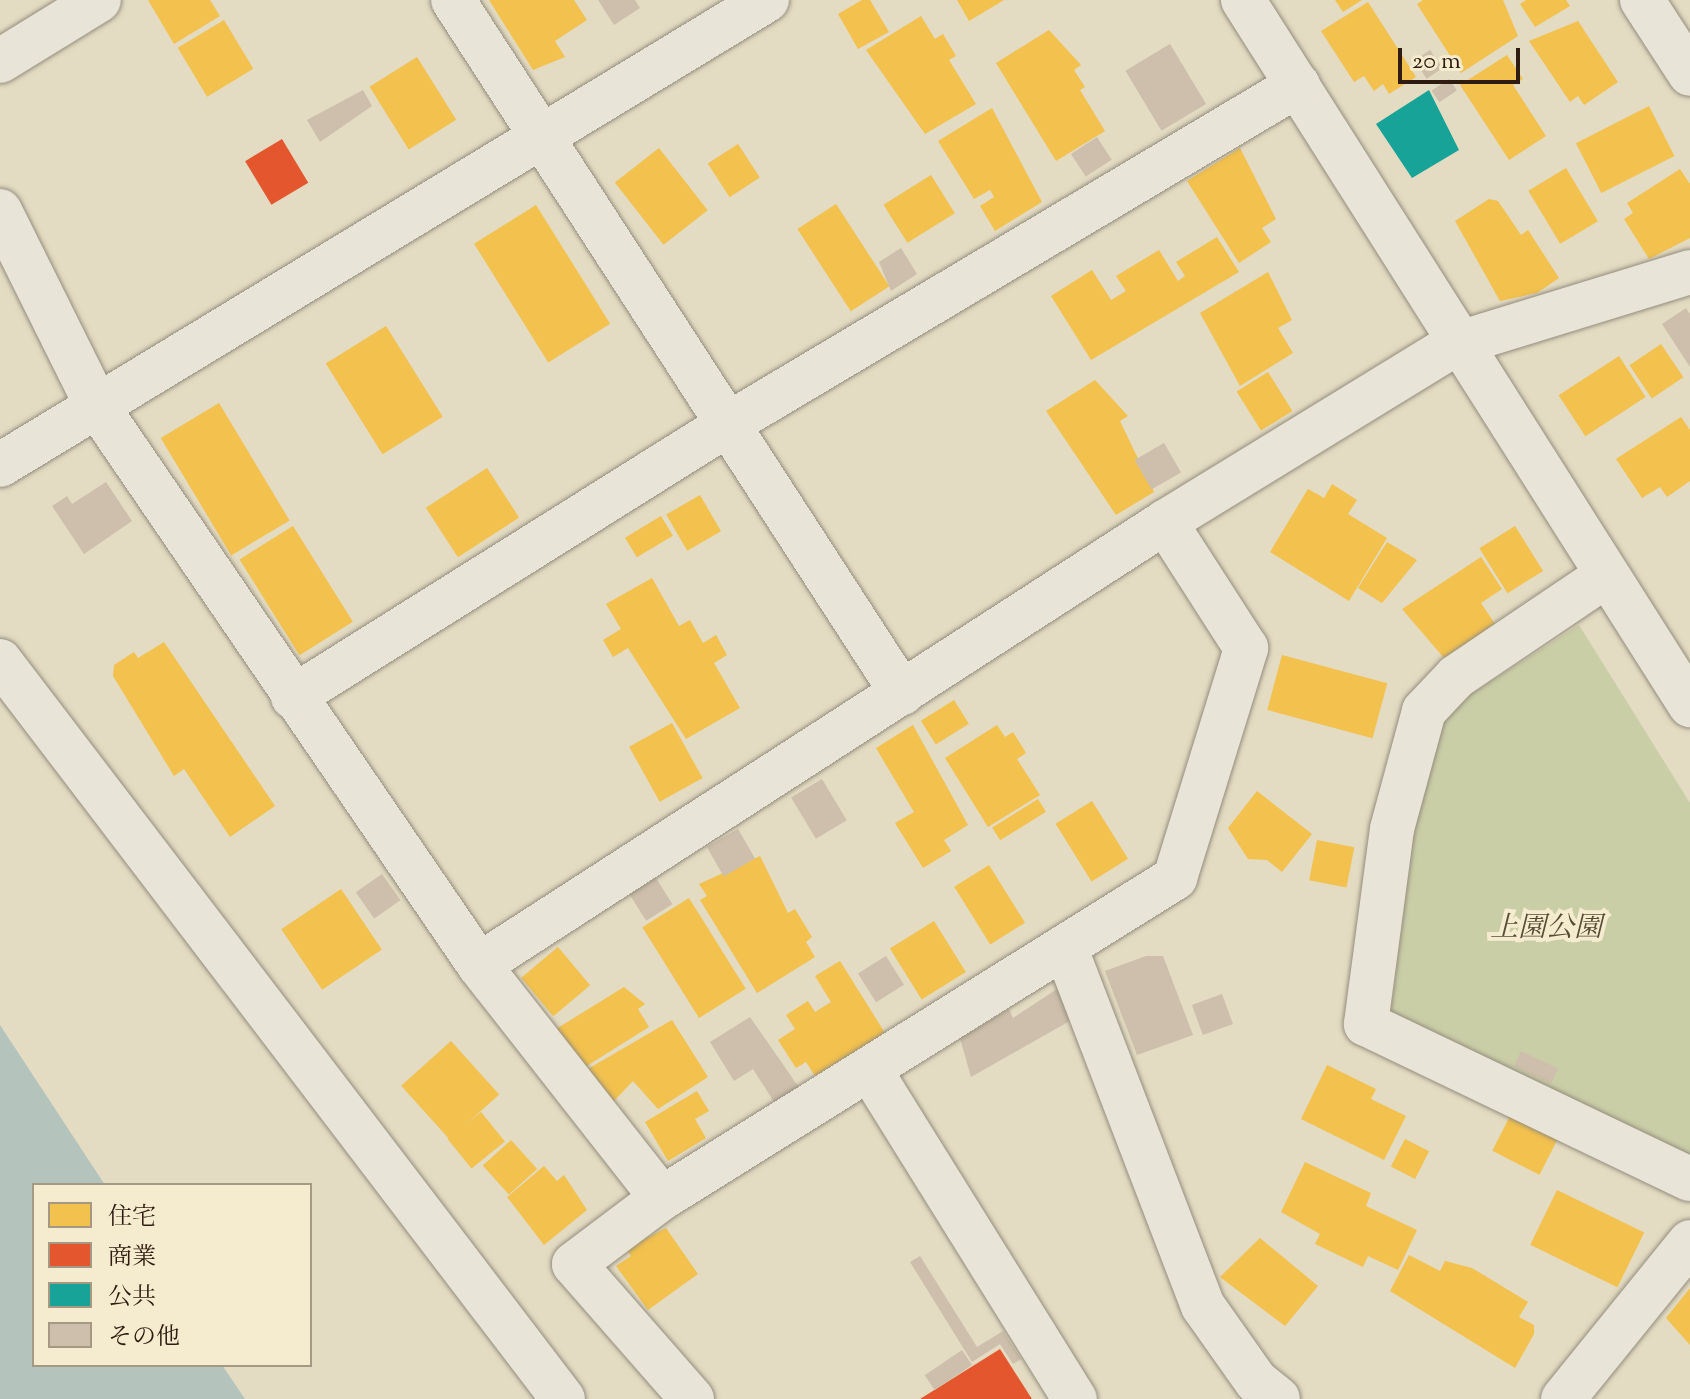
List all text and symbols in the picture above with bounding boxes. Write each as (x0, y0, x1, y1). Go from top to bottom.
scale bar (1402, 32, 1524, 82)
text: 20 m (1412, 45, 1461, 79)
park label: 上園公園 (1490, 912, 1602, 946)
legend (32, 1183, 312, 1367)
text: 住宅 (108, 1201, 156, 1235)
text: 商業 (108, 1241, 156, 1275)
text: 公共 (108, 1281, 156, 1315)
text: その他 (108, 1321, 180, 1355)

